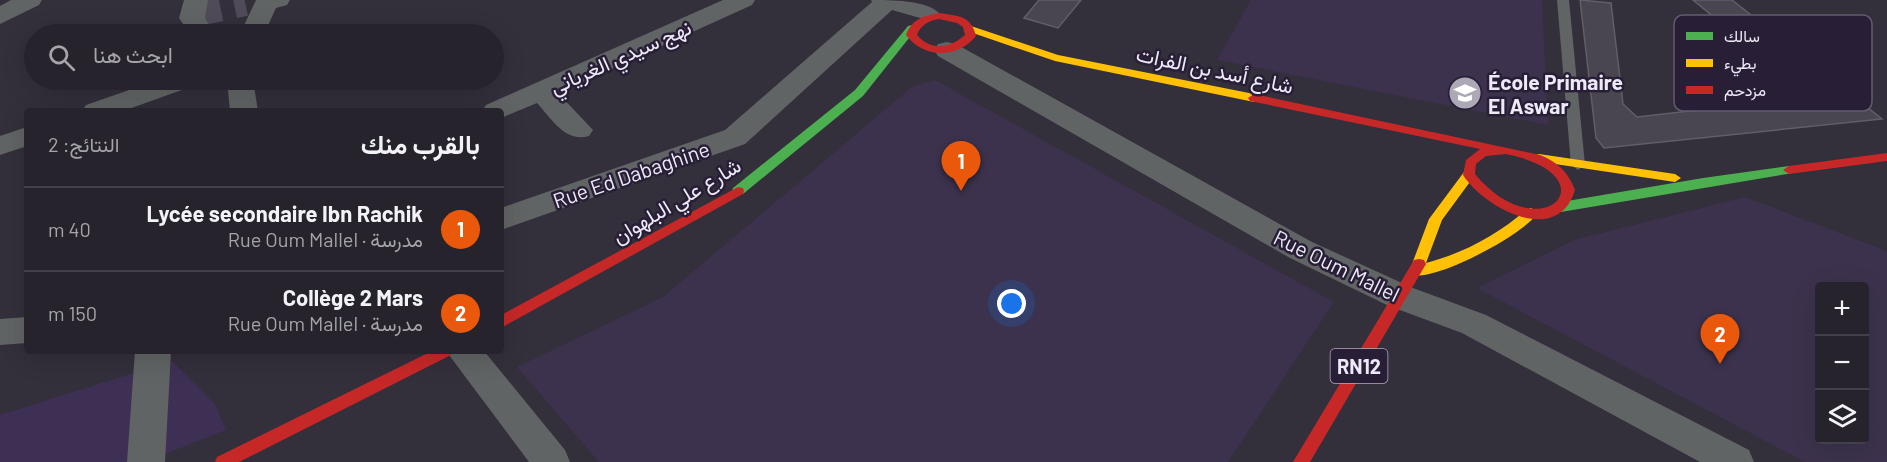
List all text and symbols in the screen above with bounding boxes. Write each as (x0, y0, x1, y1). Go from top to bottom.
street label: نهج سيدي الغرياني (545, 14, 697, 104)
legend (1674, 15, 1872, 111)
search box (24, 24, 504, 90)
text: سالك (1724, 26, 1760, 45)
street label: شارع أسد بن الفرات (1133, 40, 1296, 101)
icon: search (45, 41, 78, 74)
text: ابحث هنا (93, 41, 173, 67)
text: بطيء (1724, 53, 1756, 77)
place label: École Primaire El Aswar (1488, 69, 1623, 118)
school or university icon: École Primaire El Aswar (1447, 75, 1483, 111)
text: مزدحم (1724, 80, 1766, 101)
text: بالقرب منك (361, 128, 480, 159)
text: النتائج: 2 (48, 132, 119, 156)
street label: Rue Ed Dabaghine (549, 135, 713, 213)
pin: 1 (942, 142, 980, 191)
street label: شارع علي البلهوان (607, 152, 748, 253)
text: Lycée secondaire Ibn Rachik (146, 200, 423, 226)
text: 40 m (48, 217, 91, 241)
text: 1 (457, 217, 464, 241)
street label: Rue Oum Mallel (1270, 224, 1404, 306)
text: مدرسة · Rue Oum Mallel (228, 227, 423, 251)
map controls (1815, 282, 1869, 444)
button: + (1815, 282, 1869, 336)
text: Collège 2 Mars (283, 284, 423, 310)
your location (997, 289, 1026, 318)
text: 150 m (48, 301, 97, 325)
text: 2 (455, 301, 466, 325)
text: مدرسة · Rue Oum Mallel (228, 311, 423, 335)
pin: 2 (1700, 314, 1740, 364)
button: − (1815, 336, 1869, 390)
road number: RN12 (1330, 349, 1388, 383)
button: layers (1815, 390, 1869, 444)

